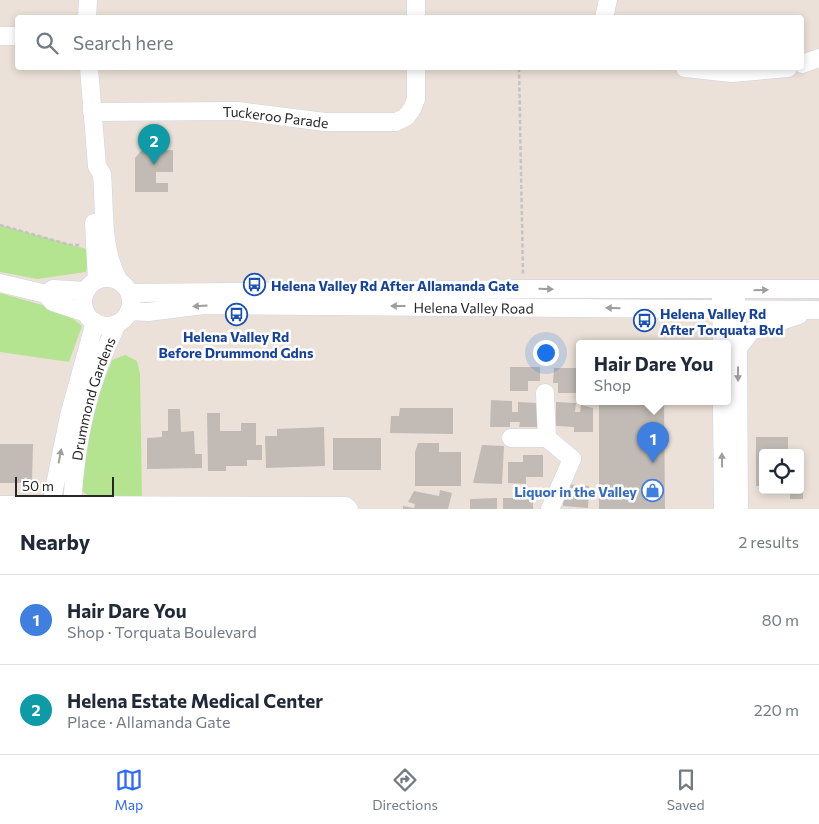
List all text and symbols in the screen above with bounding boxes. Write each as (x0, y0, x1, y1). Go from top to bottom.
search box (15, 15, 804, 70)
icon: search (33, 29, 61, 57)
text: Search here (73, 31, 173, 54)
street label: Tuckeroo Parade (223, 102, 330, 131)
pin: 2 (138, 124, 170, 165)
bus stop icon: Helena Valley Rd After Allamanda Gate (243, 273, 267, 297)
place label: Helena Valley Rd After Allamanda Gate (271, 277, 519, 294)
one-way arrow (538, 285, 554, 293)
one-way arrow (753, 286, 769, 294)
street label: Helena Valley Road (413, 298, 534, 316)
one-way arrow (192, 302, 208, 310)
bus stop icon: Helena Valley Rd Before Drummond Gdns (224, 302, 248, 326)
one-way arrow (390, 302, 406, 310)
one-way arrow (605, 304, 621, 312)
place label: Helena Valley Rd After Torquata Bvd (660, 305, 783, 338)
bus stop icon: Helena Valley Rd After Torquata Bvd (632, 309, 656, 333)
place label: Helena Valley Rd Before Drummond Gdns (159, 328, 314, 361)
street label: Drummond Gardens (68, 334, 118, 461)
your location (533, 340, 559, 366)
popup (576, 340, 731, 405)
text: Hair Dare You (594, 352, 713, 375)
one-way arrow (734, 366, 742, 382)
text: Shop (594, 375, 631, 394)
pin: 1 (637, 422, 669, 463)
one-way arrow (56, 449, 64, 464)
map controls (759, 449, 804, 494)
button: locate (759, 449, 804, 494)
one-way arrow (718, 452, 726, 468)
scale bar (15, 474, 114, 497)
text: 50 m (22, 477, 54, 494)
shop icon: Liquor in the Valley (641, 479, 665, 503)
place label: Liquor in the Valley (514, 483, 637, 500)
text: Nearby (20, 529, 90, 554)
text: 2 results (738, 532, 799, 551)
text: Hair Dare You (67, 599, 186, 622)
text: 1 (32, 610, 40, 629)
text: 80 m (762, 610, 799, 629)
text: Shop · Torquata Boulevard (67, 622, 257, 641)
text: Helena Estate Medical Center (67, 689, 323, 712)
text: 2 (31, 700, 41, 719)
text: 220 m (754, 700, 799, 719)
text: Place · Allamanda Gate (67, 712, 230, 731)
tab: Map (114, 766, 143, 813)
tab: Directions (372, 766, 438, 813)
tab: Saved (667, 766, 705, 813)

